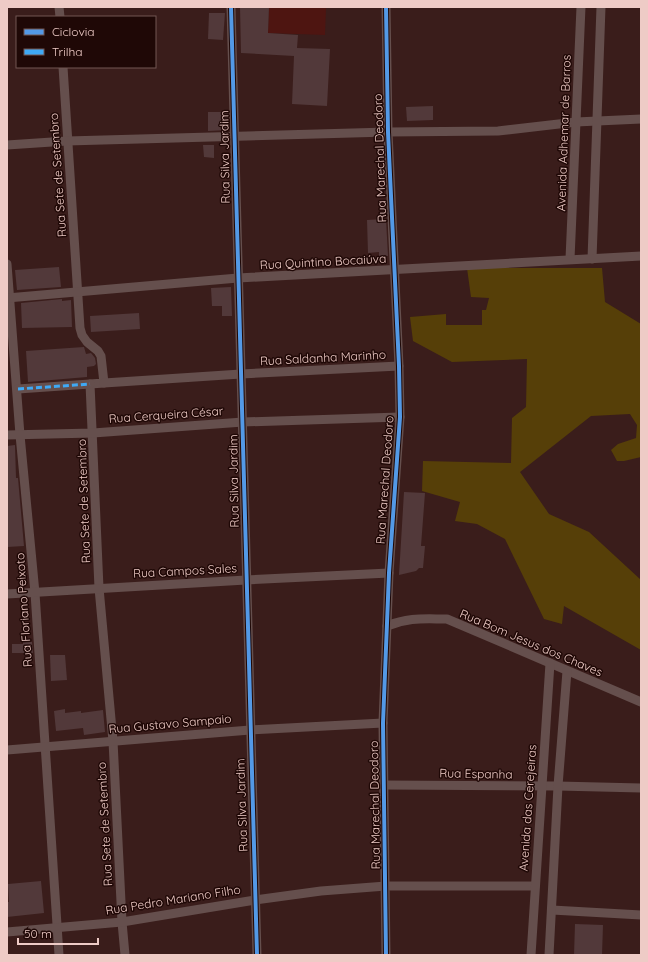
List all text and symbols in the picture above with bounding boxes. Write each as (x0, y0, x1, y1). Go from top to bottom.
legend (16, 16, 156, 68)
text: Ciclovia (52, 24, 95, 39)
text: Trilha (52, 44, 83, 59)
street label: Avenida Adhemar de Barros (553, 54, 574, 212)
street label: Rua Marechal Deodoro (370, 93, 389, 223)
street label: Rua Silva Jardim (216, 110, 233, 204)
street label: Rua Sete de Setembro (46, 112, 69, 238)
street label: Rua Quintino Bocaiúva (259, 251, 387, 272)
street label: Rua Saldanha Marinho (260, 347, 386, 368)
street label: Rua Cerqueira César (108, 403, 224, 426)
street label: Rua Marechal Deodoro (373, 415, 396, 545)
street label: Rua Silva Jardim (225, 434, 242, 528)
street label: Rua Sete de Setembro (74, 439, 93, 563)
street label: Rua Floriano Peixoto (12, 552, 35, 668)
street label: Rua Campos Sales (133, 560, 238, 581)
street label: Rua Bom Jesus dos Chaves (458, 606, 605, 680)
street label: Rua Gustavo Sampaio (108, 711, 232, 736)
street label: Rua Marechal Deodoro (366, 740, 383, 870)
street label: Avenida das Cerejeiras (516, 744, 539, 872)
street label: Rua Silva Jardim (232, 758, 251, 852)
street label: Rua Sete de Setembro (94, 762, 115, 887)
street label: Rua Espanha (439, 765, 513, 782)
street label: Rua Pedro Mariano Filho (104, 881, 242, 918)
scale bar (18, 920, 98, 946)
text: 50 m (24, 926, 52, 941)

